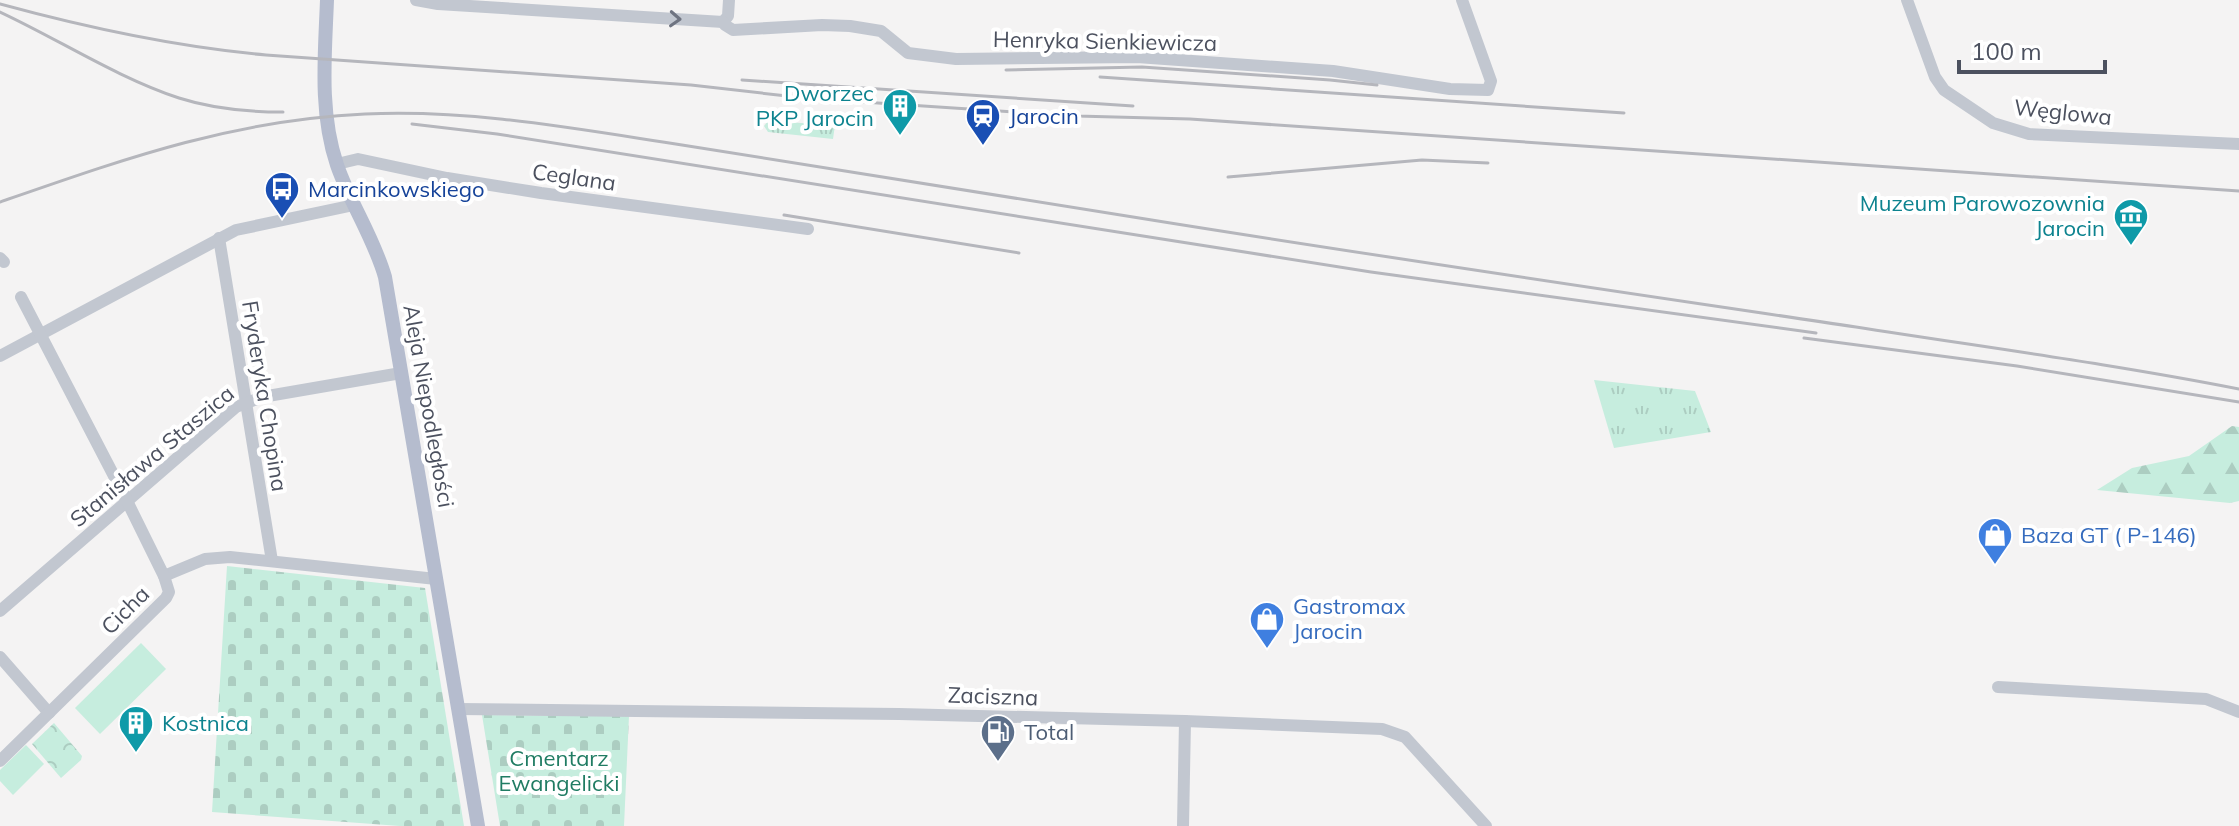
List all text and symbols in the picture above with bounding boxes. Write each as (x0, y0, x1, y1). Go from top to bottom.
one-way arrow (669, 10, 682, 27)
scale bar (1959, 24, 2105, 74)
street label: Henryka Sienkiewicza (993, 25, 1217, 57)
text: 100 m (1971, 36, 2042, 66)
place label: Dworzec PKP Jarocin (756, 79, 874, 132)
building icon: Dworzec PKP Jarocin (881, 87, 919, 137)
street label: Węglowa (2013, 93, 2113, 131)
station icon: Jarocin (964, 97, 1002, 147)
place label: Jarocin (1009, 102, 1079, 130)
street label: Ceglana (530, 157, 618, 197)
bus stop icon: Marcinkowskiego (263, 170, 301, 220)
place label: Marcinkowskiego (308, 175, 485, 203)
place label: Muzeum Parowozownia Jarocin (1860, 189, 2105, 242)
museum icon: Muzeum Parowozownia Jarocin (2112, 197, 2150, 247)
street label: Fryderyka Chopina (236, 298, 294, 494)
street label: Aleja Niepodległości (397, 302, 461, 510)
street label: Stanisława Staszica (64, 379, 240, 533)
shop icon: Baza GT ( P-146) (1976, 516, 2014, 566)
place label: Baza GT ( P-146) (2021, 521, 2197, 549)
street label: Cicha (95, 580, 155, 640)
place label: Gastromax Jarocin (1293, 592, 1406, 645)
shop icon: Gastromax Jarocin (1248, 600, 1286, 650)
street label: Zaciszna (947, 680, 1039, 712)
building icon: Kostnica (117, 704, 155, 754)
place label: Kostnica (162, 709, 249, 737)
fuel station icon: Total (979, 713, 1017, 763)
place label: Total (1024, 718, 1074, 746)
park label: Cmentarz Ewangelicki (499, 744, 619, 797)

